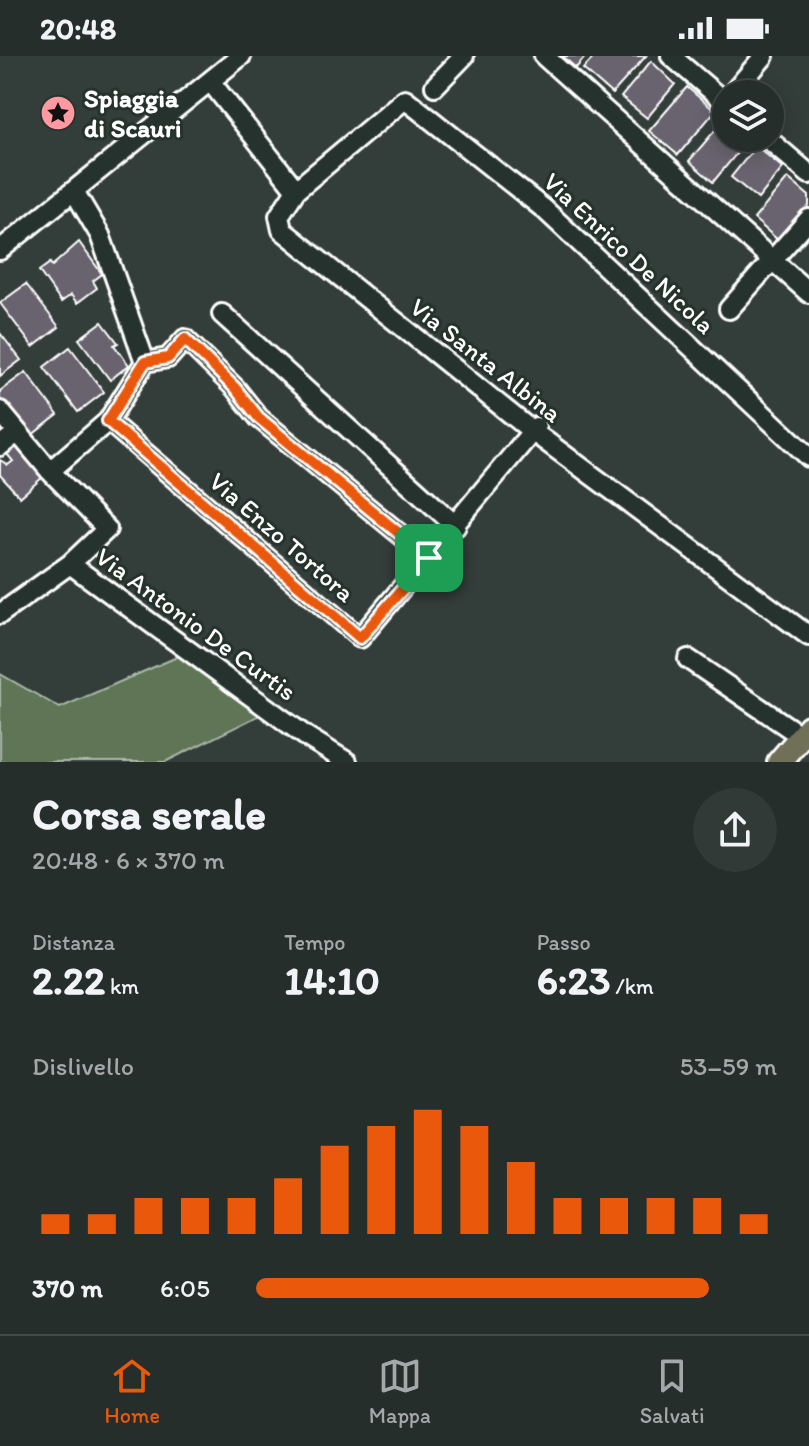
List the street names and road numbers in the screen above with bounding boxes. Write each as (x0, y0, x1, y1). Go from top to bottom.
street label: Via Enrico De Nicola (537, 165, 721, 341)
street label: Via Santa Albina (404, 291, 569, 430)
street label: Via Enzo Tortora (203, 465, 362, 609)
street label: Via Antonio De Curtis (89, 540, 303, 708)

